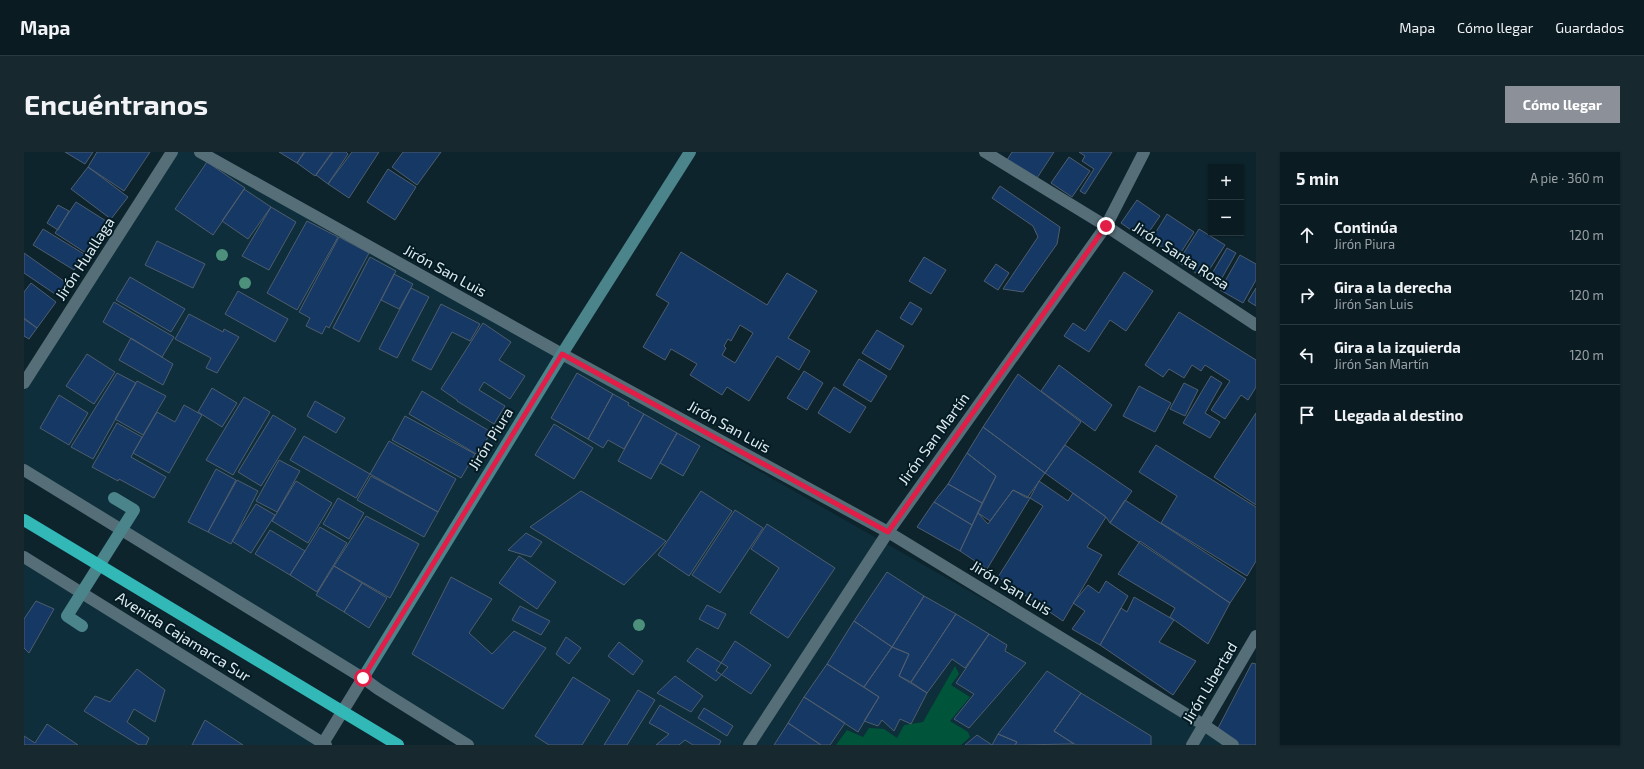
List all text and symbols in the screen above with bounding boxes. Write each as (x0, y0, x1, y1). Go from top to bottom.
text: Mapa (20, 16, 70, 39)
text: Mapa (1399, 19, 1435, 36)
text: Cómo llegar (1457, 19, 1533, 36)
text: Guardados (1555, 19, 1624, 36)
button: Cómo llegar (1505, 86, 1620, 123)
text: Encuéntranos (24, 87, 208, 121)
map controls (1208, 164, 1244, 236)
button: + (1208, 164, 1244, 200)
text: 5 min (1296, 168, 1339, 188)
text: A pie · 360 m (1530, 170, 1604, 186)
button: − (1208, 200, 1244, 236)
street label: Jirón Huallaga (51, 213, 118, 303)
route end (1097, 217, 1115, 235)
street label: Jirón Santa Rosa (1130, 217, 1233, 293)
text: Continúa (1334, 218, 1397, 236)
icon: ahead (1296, 224, 1318, 246)
text: 120 m (1569, 227, 1604, 243)
text: Jirón Piura (1334, 236, 1395, 252)
street label: Jirón San Luis (401, 240, 490, 300)
text: Gira a la derecha (1334, 278, 1452, 296)
icon: right (1296, 284, 1318, 306)
text: 120 m (1569, 287, 1604, 303)
text: Jirón San Luis (1334, 296, 1413, 312)
text: Gira a la izquierda (1334, 338, 1461, 356)
icon: left (1296, 344, 1318, 366)
text: 120 m (1569, 347, 1604, 363)
text: Jirón San Martín (1334, 356, 1429, 372)
street label: Jirón San Martín (894, 389, 973, 488)
street label: Jirón San Luis (685, 396, 774, 456)
street label: Jirón Piura (464, 404, 516, 473)
icon: arrive (1296, 404, 1318, 426)
text: Llegada al destino (1334, 406, 1463, 424)
street label: Jirón San Luis (968, 556, 1055, 618)
street label: Avenida Cajamarca Sur (112, 587, 254, 686)
street label: Jirón Libertad (1178, 638, 1241, 726)
route start (354, 669, 372, 687)

